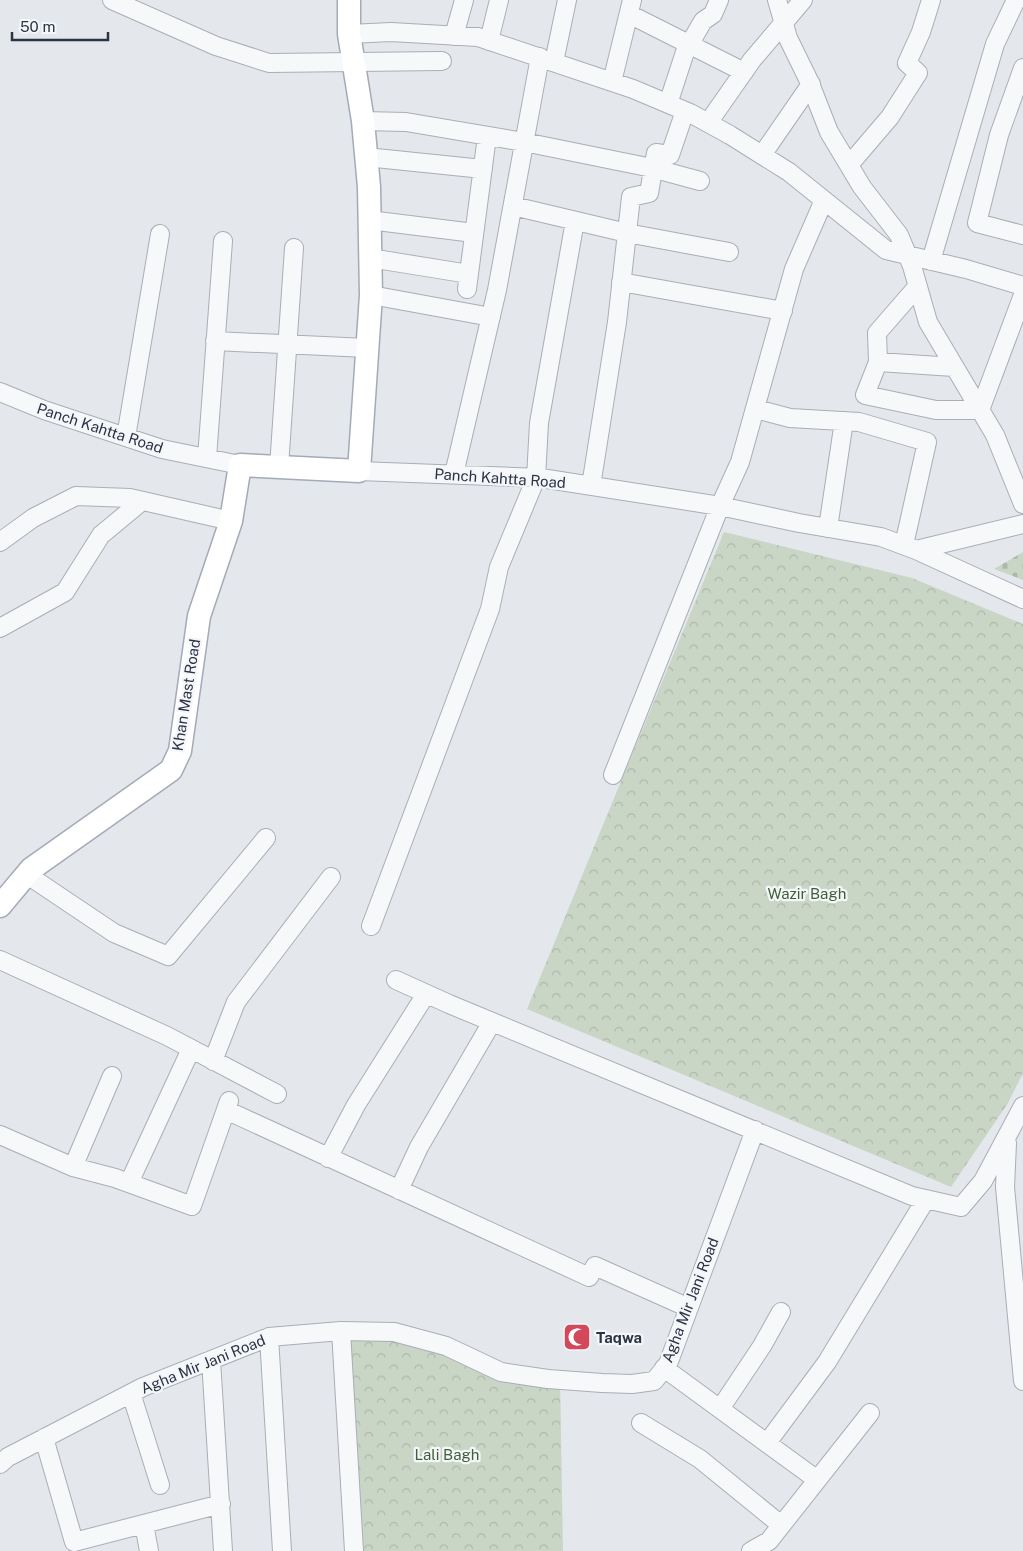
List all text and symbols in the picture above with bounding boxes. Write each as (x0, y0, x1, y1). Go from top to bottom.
scale bar (12, 10, 109, 42)
text: 50 m (20, 18, 55, 35)
street label: Panch Kahtta Road (35, 400, 165, 456)
street label: Panch Kahtta Road (434, 465, 566, 491)
street label: Khan Mast Road (169, 638, 203, 752)
park label: Wazir Bagh (768, 885, 846, 902)
street label: Agha Mir Jani Road (658, 1235, 722, 1365)
mosque icon: Taqwa (562, 1322, 592, 1352)
place label: Taqwa (596, 1329, 642, 1346)
street label: Agha Mir Jani Road (138, 1331, 268, 1397)
park label: Lali Bagh (415, 1446, 479, 1463)

